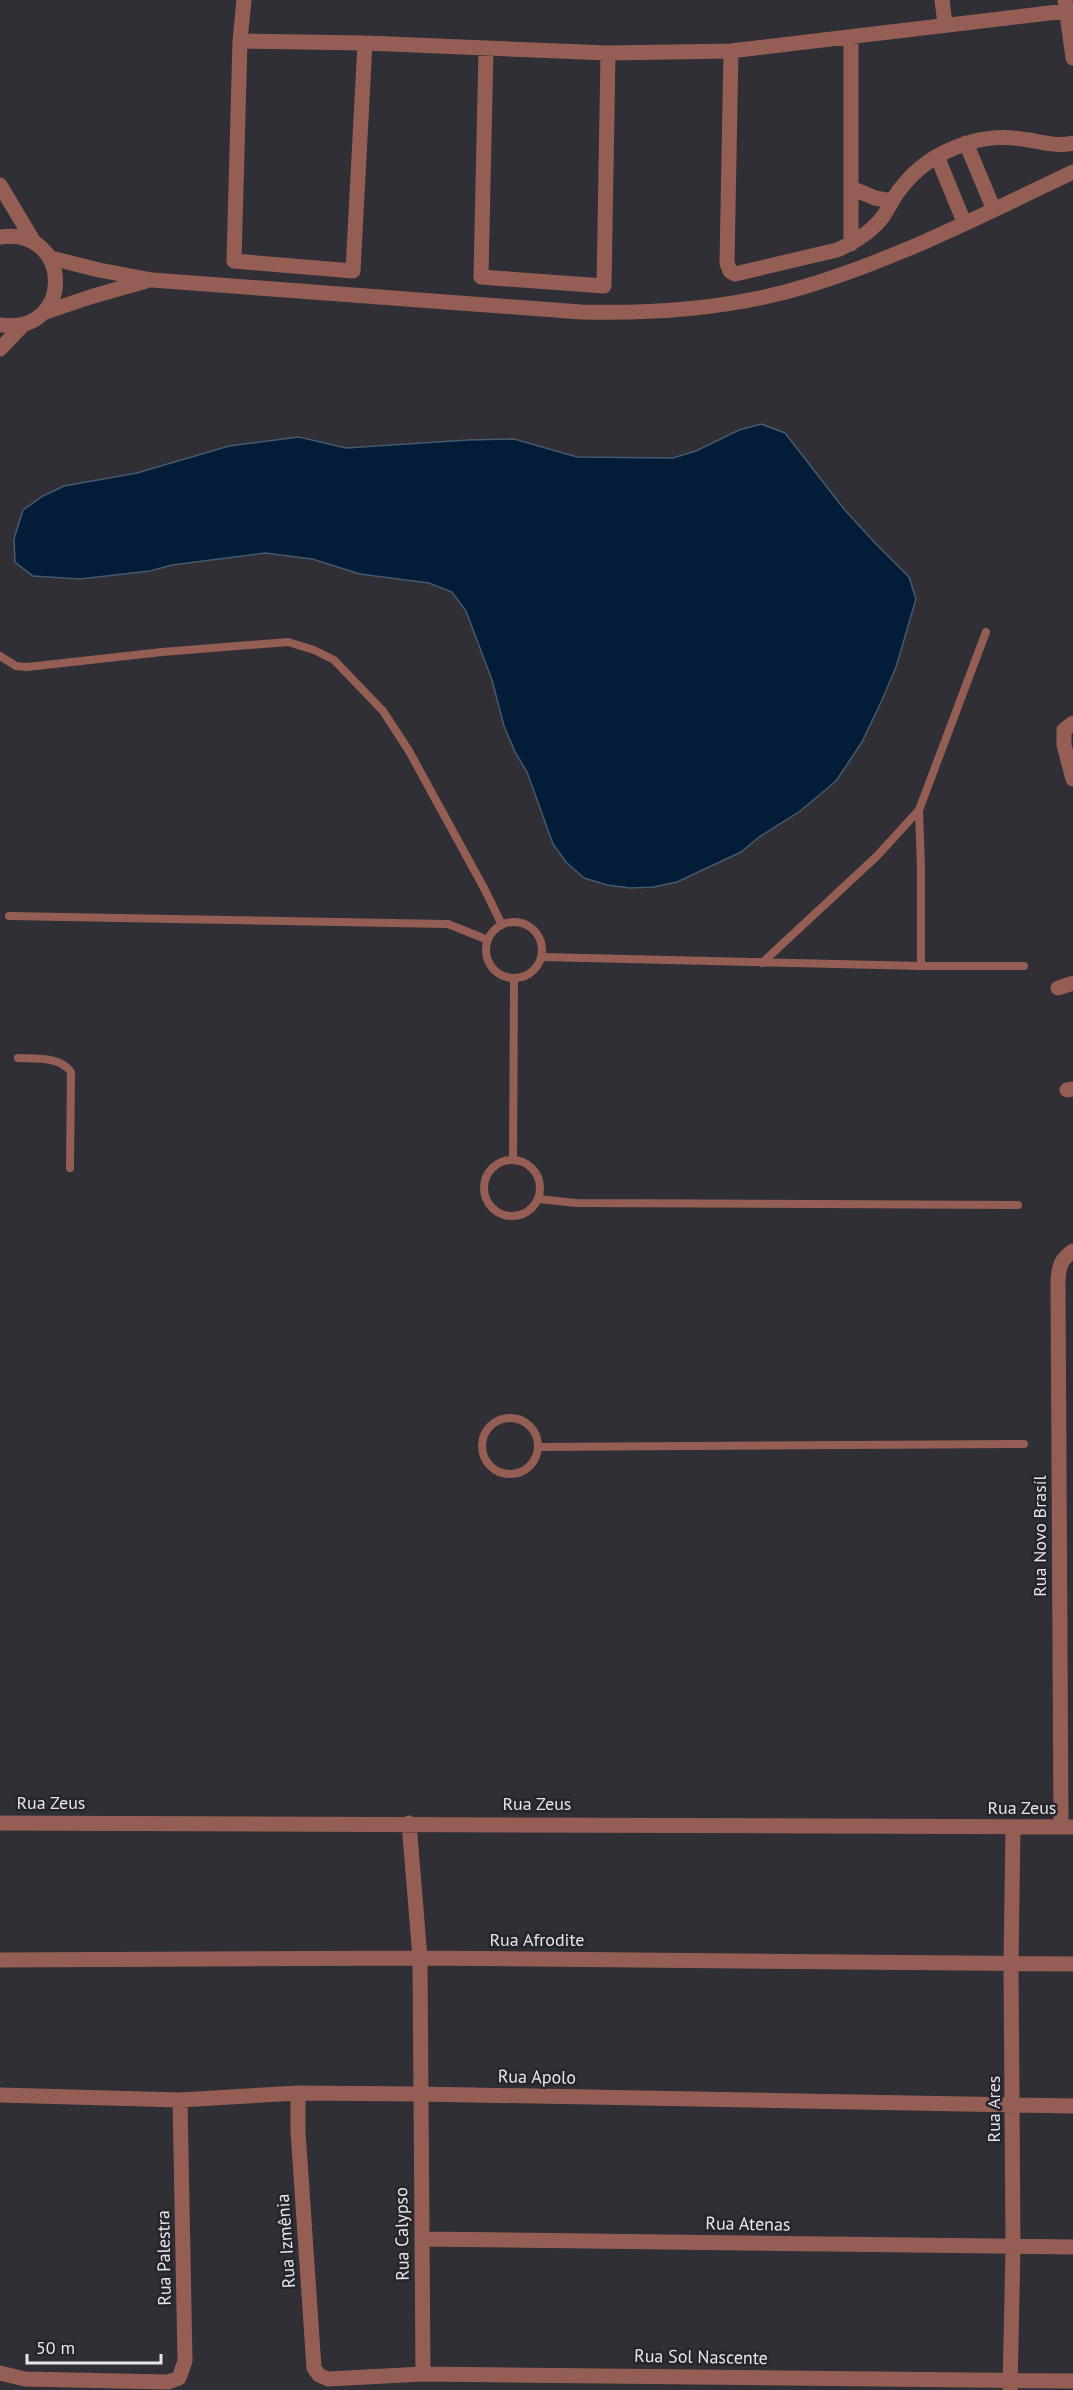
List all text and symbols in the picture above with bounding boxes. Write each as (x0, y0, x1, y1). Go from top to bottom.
street label: Rua Novo Brasíl (1028, 1474, 1051, 1597)
street label: Rua Zeus (17, 1791, 85, 1814)
street label: Rua Zeus (503, 1792, 571, 1815)
street label: Rua Zeus (988, 1796, 1056, 1819)
street label: Rua Afrodite (490, 1928, 585, 1951)
street label: Rua Apolo (498, 2064, 576, 2089)
street label: Rua Ares (982, 2076, 1005, 2142)
street label: Rua Calypso (389, 2187, 414, 2281)
street label: Rua Izmênia (271, 2193, 300, 2289)
street label: Rua Palestra (151, 2210, 176, 2306)
street label: Rua Atenas (705, 2211, 791, 2236)
scale bar (27, 2327, 160, 2365)
text: 50 m (36, 2336, 75, 2359)
street label: Rua Sol Nascente (634, 2344, 768, 2369)

